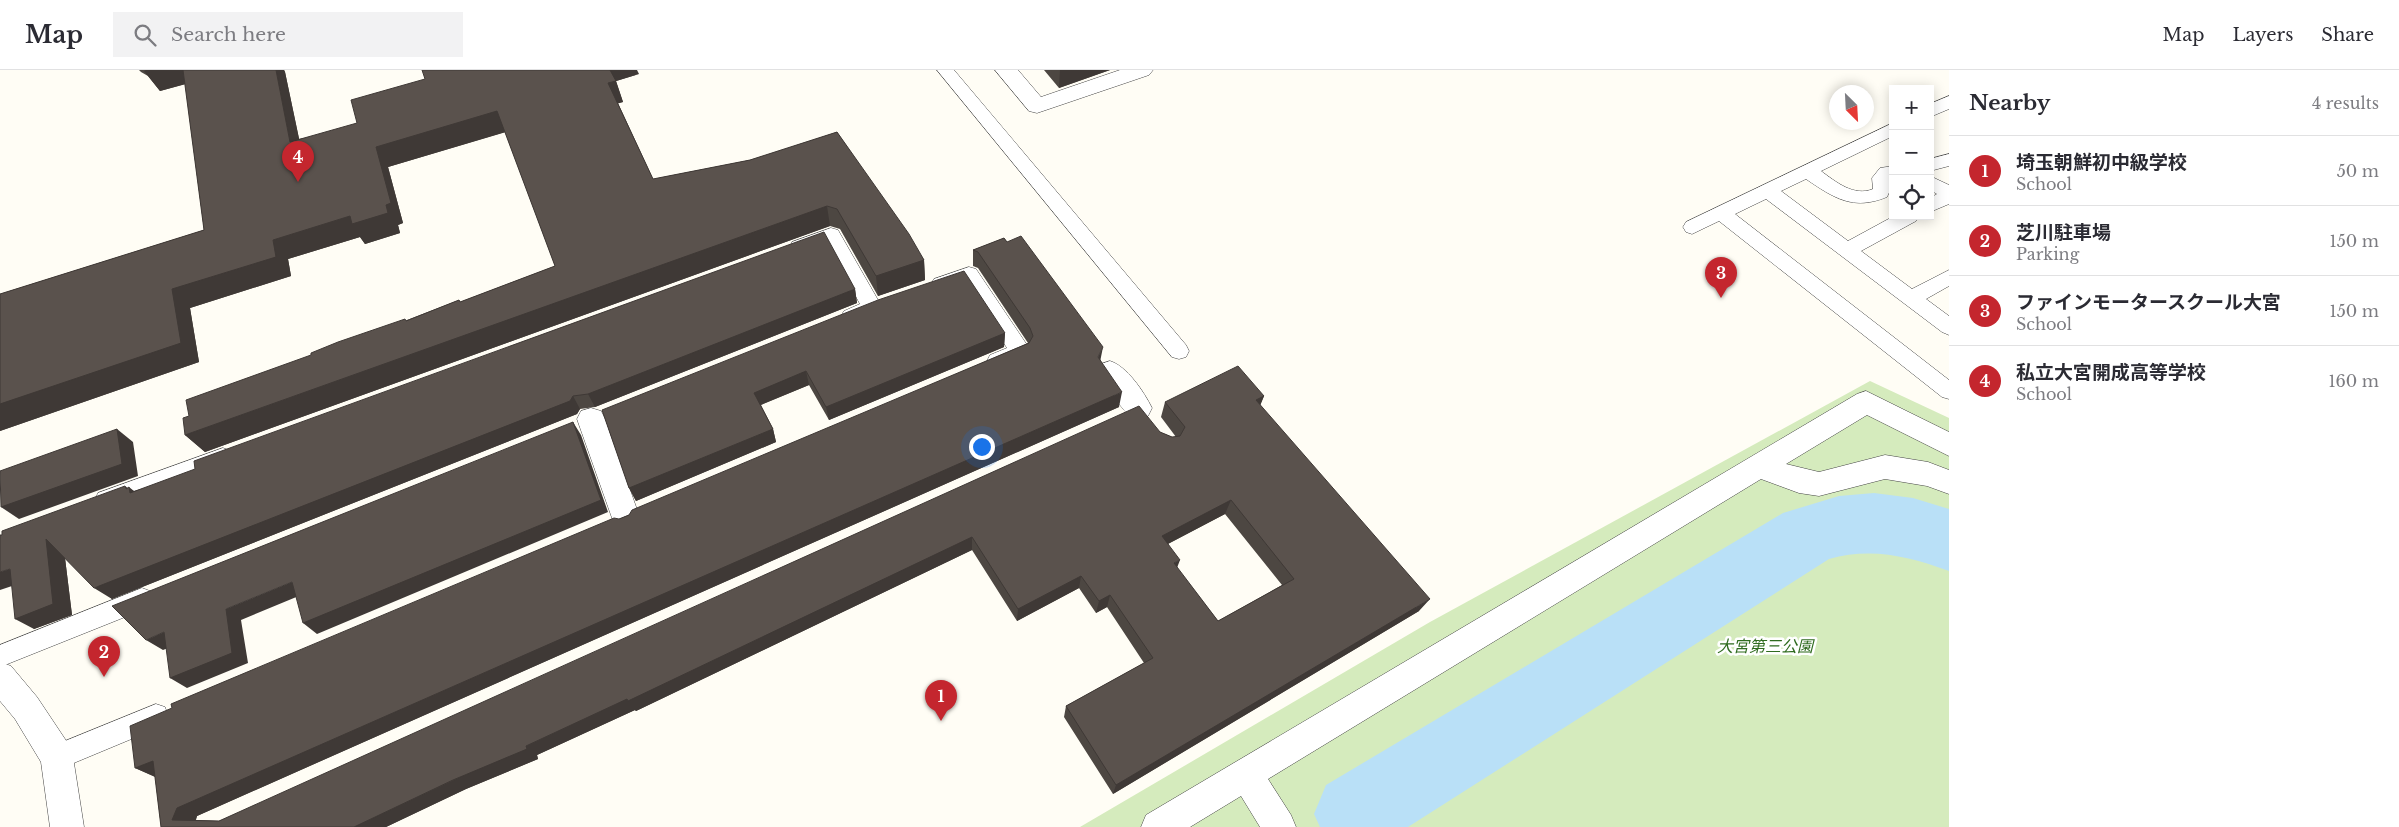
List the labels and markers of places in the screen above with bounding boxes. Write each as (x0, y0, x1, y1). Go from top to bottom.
pin: 4 (282, 141, 314, 182)
pin: 3 (1705, 257, 1737, 298)
pin: 2 (88, 636, 120, 677)
pin: 1 (925, 680, 957, 721)

